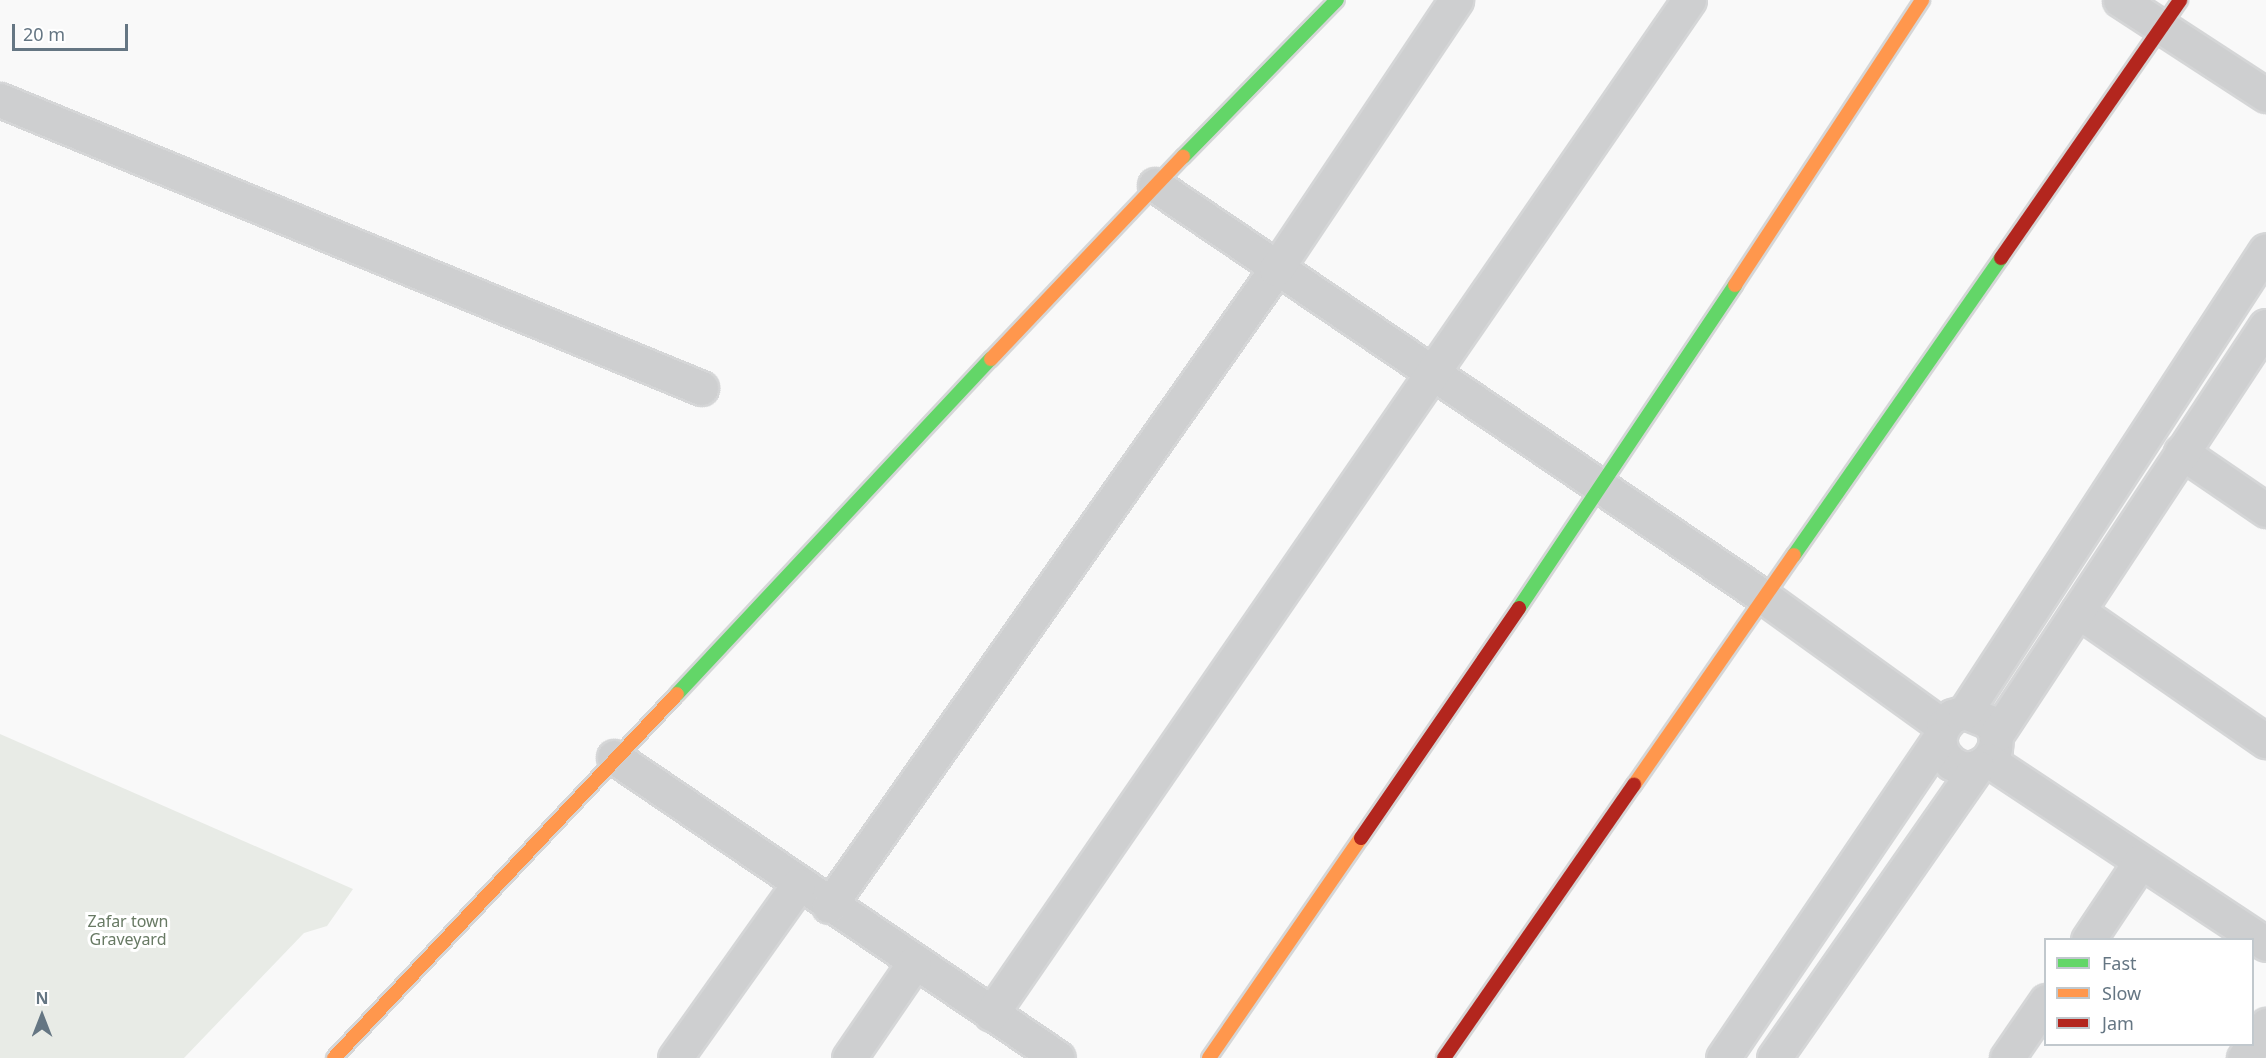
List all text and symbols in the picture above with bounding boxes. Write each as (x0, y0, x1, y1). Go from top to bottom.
scale bar (15, 12, 130, 50)
text: 20 m (23, 22, 65, 46)
park label: Zafar town Graveyard (88, 911, 168, 949)
legend (2044, 938, 2254, 1046)
text: Fast (2102, 951, 2137, 975)
text: Slow (2102, 981, 2141, 1005)
north arrow (12, 986, 72, 1046)
text: N (35, 987, 49, 1009)
text: Jam (2102, 1011, 2134, 1035)

